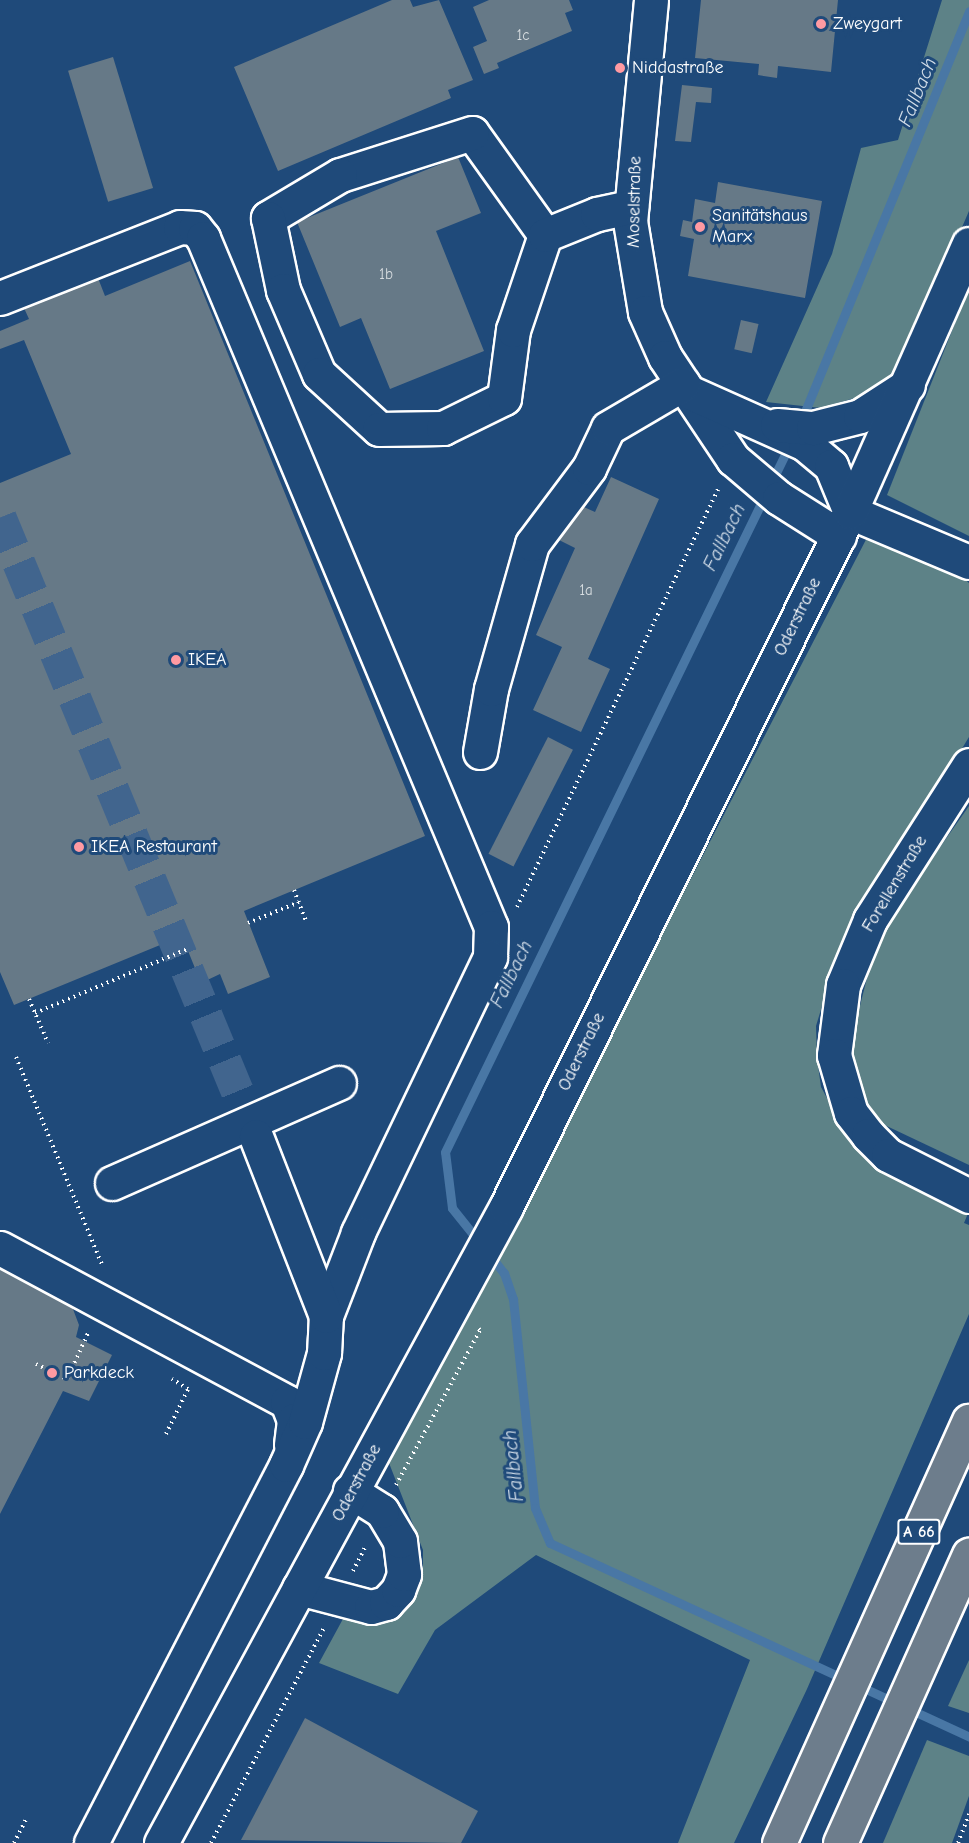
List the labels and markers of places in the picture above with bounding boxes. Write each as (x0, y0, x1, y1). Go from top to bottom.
place label: Zweygart (833, 13, 902, 35)
marker: Zweygart (814, 17, 828, 31)
place label: Niddastraße (632, 57, 724, 79)
marker: Niddastraße (613, 61, 627, 75)
place label: Sanitätshaus Marx (712, 206, 807, 248)
marker: Sanitätshaus Marx (693, 220, 707, 234)
place label: IKEA (188, 649, 226, 671)
marker: IKEA (169, 653, 183, 667)
place label: IKEA Restaurant (91, 836, 217, 858)
marker: IKEA Restaurant (72, 840, 86, 854)
place label: Parkdeck (64, 1362, 134, 1384)
marker: Parkdeck (45, 1366, 59, 1380)

